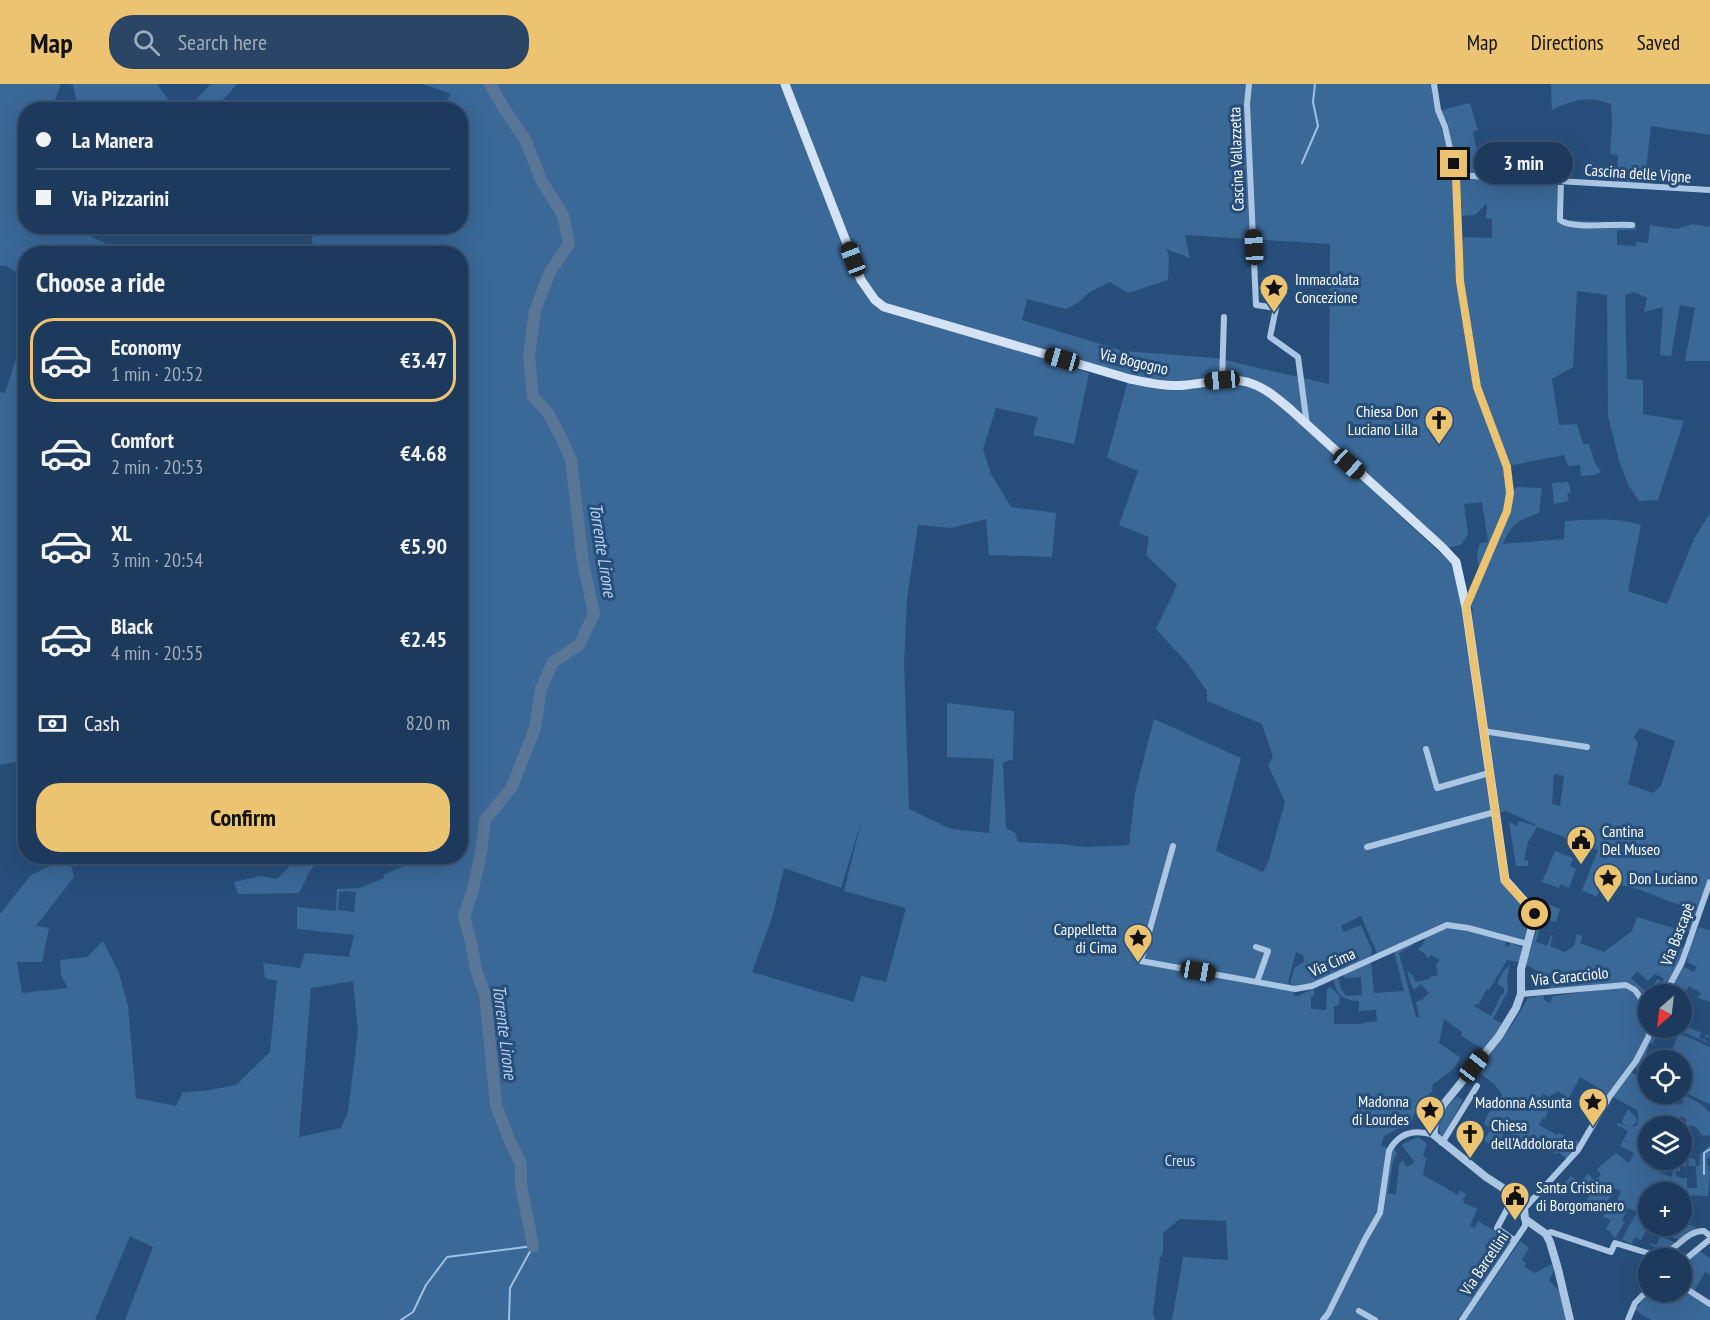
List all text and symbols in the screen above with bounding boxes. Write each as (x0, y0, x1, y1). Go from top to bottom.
search box (109, 15, 529, 69)
text: Map (30, 24, 73, 61)
icon: search (130, 26, 163, 59)
text: Search here (178, 28, 267, 56)
text: Map (1467, 29, 1498, 56)
text: Directions (1531, 29, 1604, 56)
text: Saved (1637, 29, 1680, 56)
street label: Cascina Vallazzetta (1224, 106, 1248, 212)
text: La Manera (72, 126, 153, 154)
callout: 3 min (1475, 143, 1574, 185)
route end (1440, 150, 1467, 177)
text: 3 min (1503, 150, 1544, 176)
street label: Cascina delle Vigne (1584, 159, 1692, 187)
text: Via Pizzarini (72, 184, 169, 212)
car (1244, 229, 1264, 265)
car (838, 239, 868, 279)
text: Choose a ride (36, 265, 165, 299)
place label: Immacolata Concezione (1295, 269, 1359, 307)
place icon: Immacolata Concezione (1258, 272, 1290, 314)
icon: car (39, 333, 93, 387)
text: Economy (111, 333, 181, 361)
street label: Via Bogogno (1097, 343, 1170, 379)
car (1042, 345, 1082, 373)
text: €3.47 (400, 346, 447, 374)
text: 1 min · 20:52 (111, 361, 203, 387)
car (1203, 369, 1241, 391)
place label: Chiesa Don Luciano Lilla (1348, 401, 1418, 439)
church icon: Chiesa Don Luciano Lilla (1423, 404, 1455, 446)
icon: car (39, 426, 93, 480)
text: Comfort (111, 426, 174, 454)
text: €4.68 (400, 439, 447, 467)
car (1330, 445, 1368, 483)
text: 2 min · 20:53 (111, 454, 203, 480)
water label: Torrente Lirone (584, 501, 622, 600)
icon: car (39, 519, 93, 573)
text: XL (111, 519, 132, 547)
text: €5.90 (400, 532, 447, 560)
text: 3 min · 20:54 (111, 547, 203, 573)
icon: car (39, 612, 93, 666)
text: Black (111, 612, 153, 640)
text: €2.45 (400, 625, 447, 653)
text: 4 min · 20:55 (111, 640, 203, 666)
icon: cash (36, 707, 69, 740)
text: Cash (84, 709, 120, 737)
text: 820 m (406, 710, 450, 736)
button: Confirm (36, 783, 450, 852)
place label: Cantina Del Museo (1602, 821, 1660, 859)
public building icon: Cantina Del Museo (1565, 824, 1597, 866)
place icon: Don Luciano (1592, 862, 1624, 904)
place label: Don Luciano (1629, 868, 1698, 888)
route start (1521, 900, 1548, 927)
street label: Via Bascapè (1656, 900, 1698, 969)
place label: Cappelletta di Cima (1054, 919, 1117, 957)
place icon: Cappelletta di Cima (1122, 922, 1154, 964)
street label: Via Cima (1305, 943, 1358, 981)
car (1179, 959, 1217, 983)
street label: Via Caracciolo (1530, 962, 1609, 990)
water label: Torrente Lirone (488, 984, 522, 1082)
north arrow (1638, 984, 1692, 1038)
map controls (1638, 984, 1692, 1302)
car (1456, 1046, 1492, 1086)
button: locate (1638, 1050, 1692, 1104)
place icon: Madonna Assunta (1577, 1086, 1609, 1128)
place label: Madonna di Lourdes (1352, 1091, 1409, 1129)
place label: Madonna Assunta (1475, 1092, 1572, 1112)
place icon: Madonna di Lourdes (1414, 1094, 1446, 1136)
place label: Chiesa dell'Addolorata (1491, 1115, 1574, 1153)
button: layers (1638, 1116, 1692, 1170)
church icon: Chiesa dell'Addolorata (1454, 1118, 1486, 1160)
park label: Creus (1165, 1150, 1195, 1170)
place label: Santa Cristina di Borgomanero (1536, 1177, 1624, 1215)
public building icon: Santa Cristina di Borgomanero (1499, 1180, 1531, 1222)
button: + (1638, 1182, 1692, 1236)
street label: Via Barcellini (1455, 1227, 1513, 1299)
button: − (1638, 1248, 1692, 1302)

